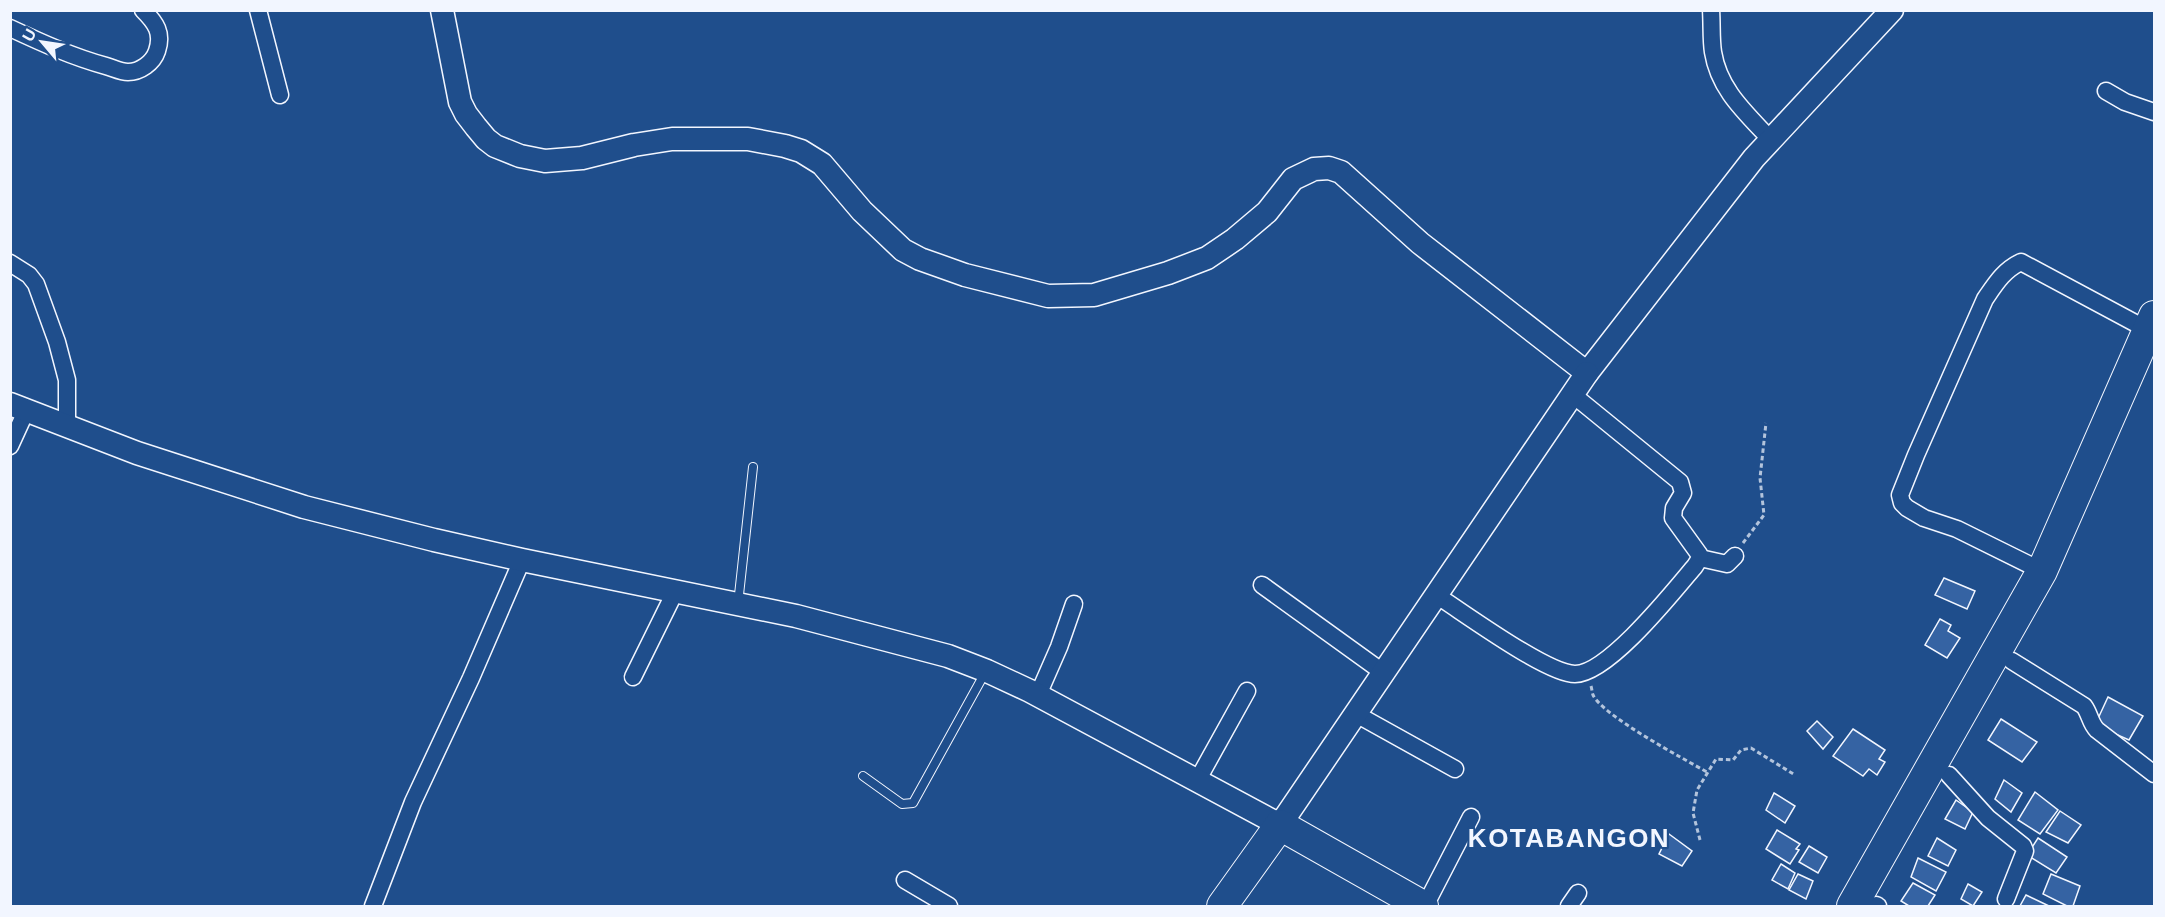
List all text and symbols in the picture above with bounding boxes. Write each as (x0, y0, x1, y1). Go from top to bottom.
north arrow (12, 12, 72, 72)
text: U (19, 26, 40, 44)
district label: KOTABANGON (1468, 823, 1670, 853)

